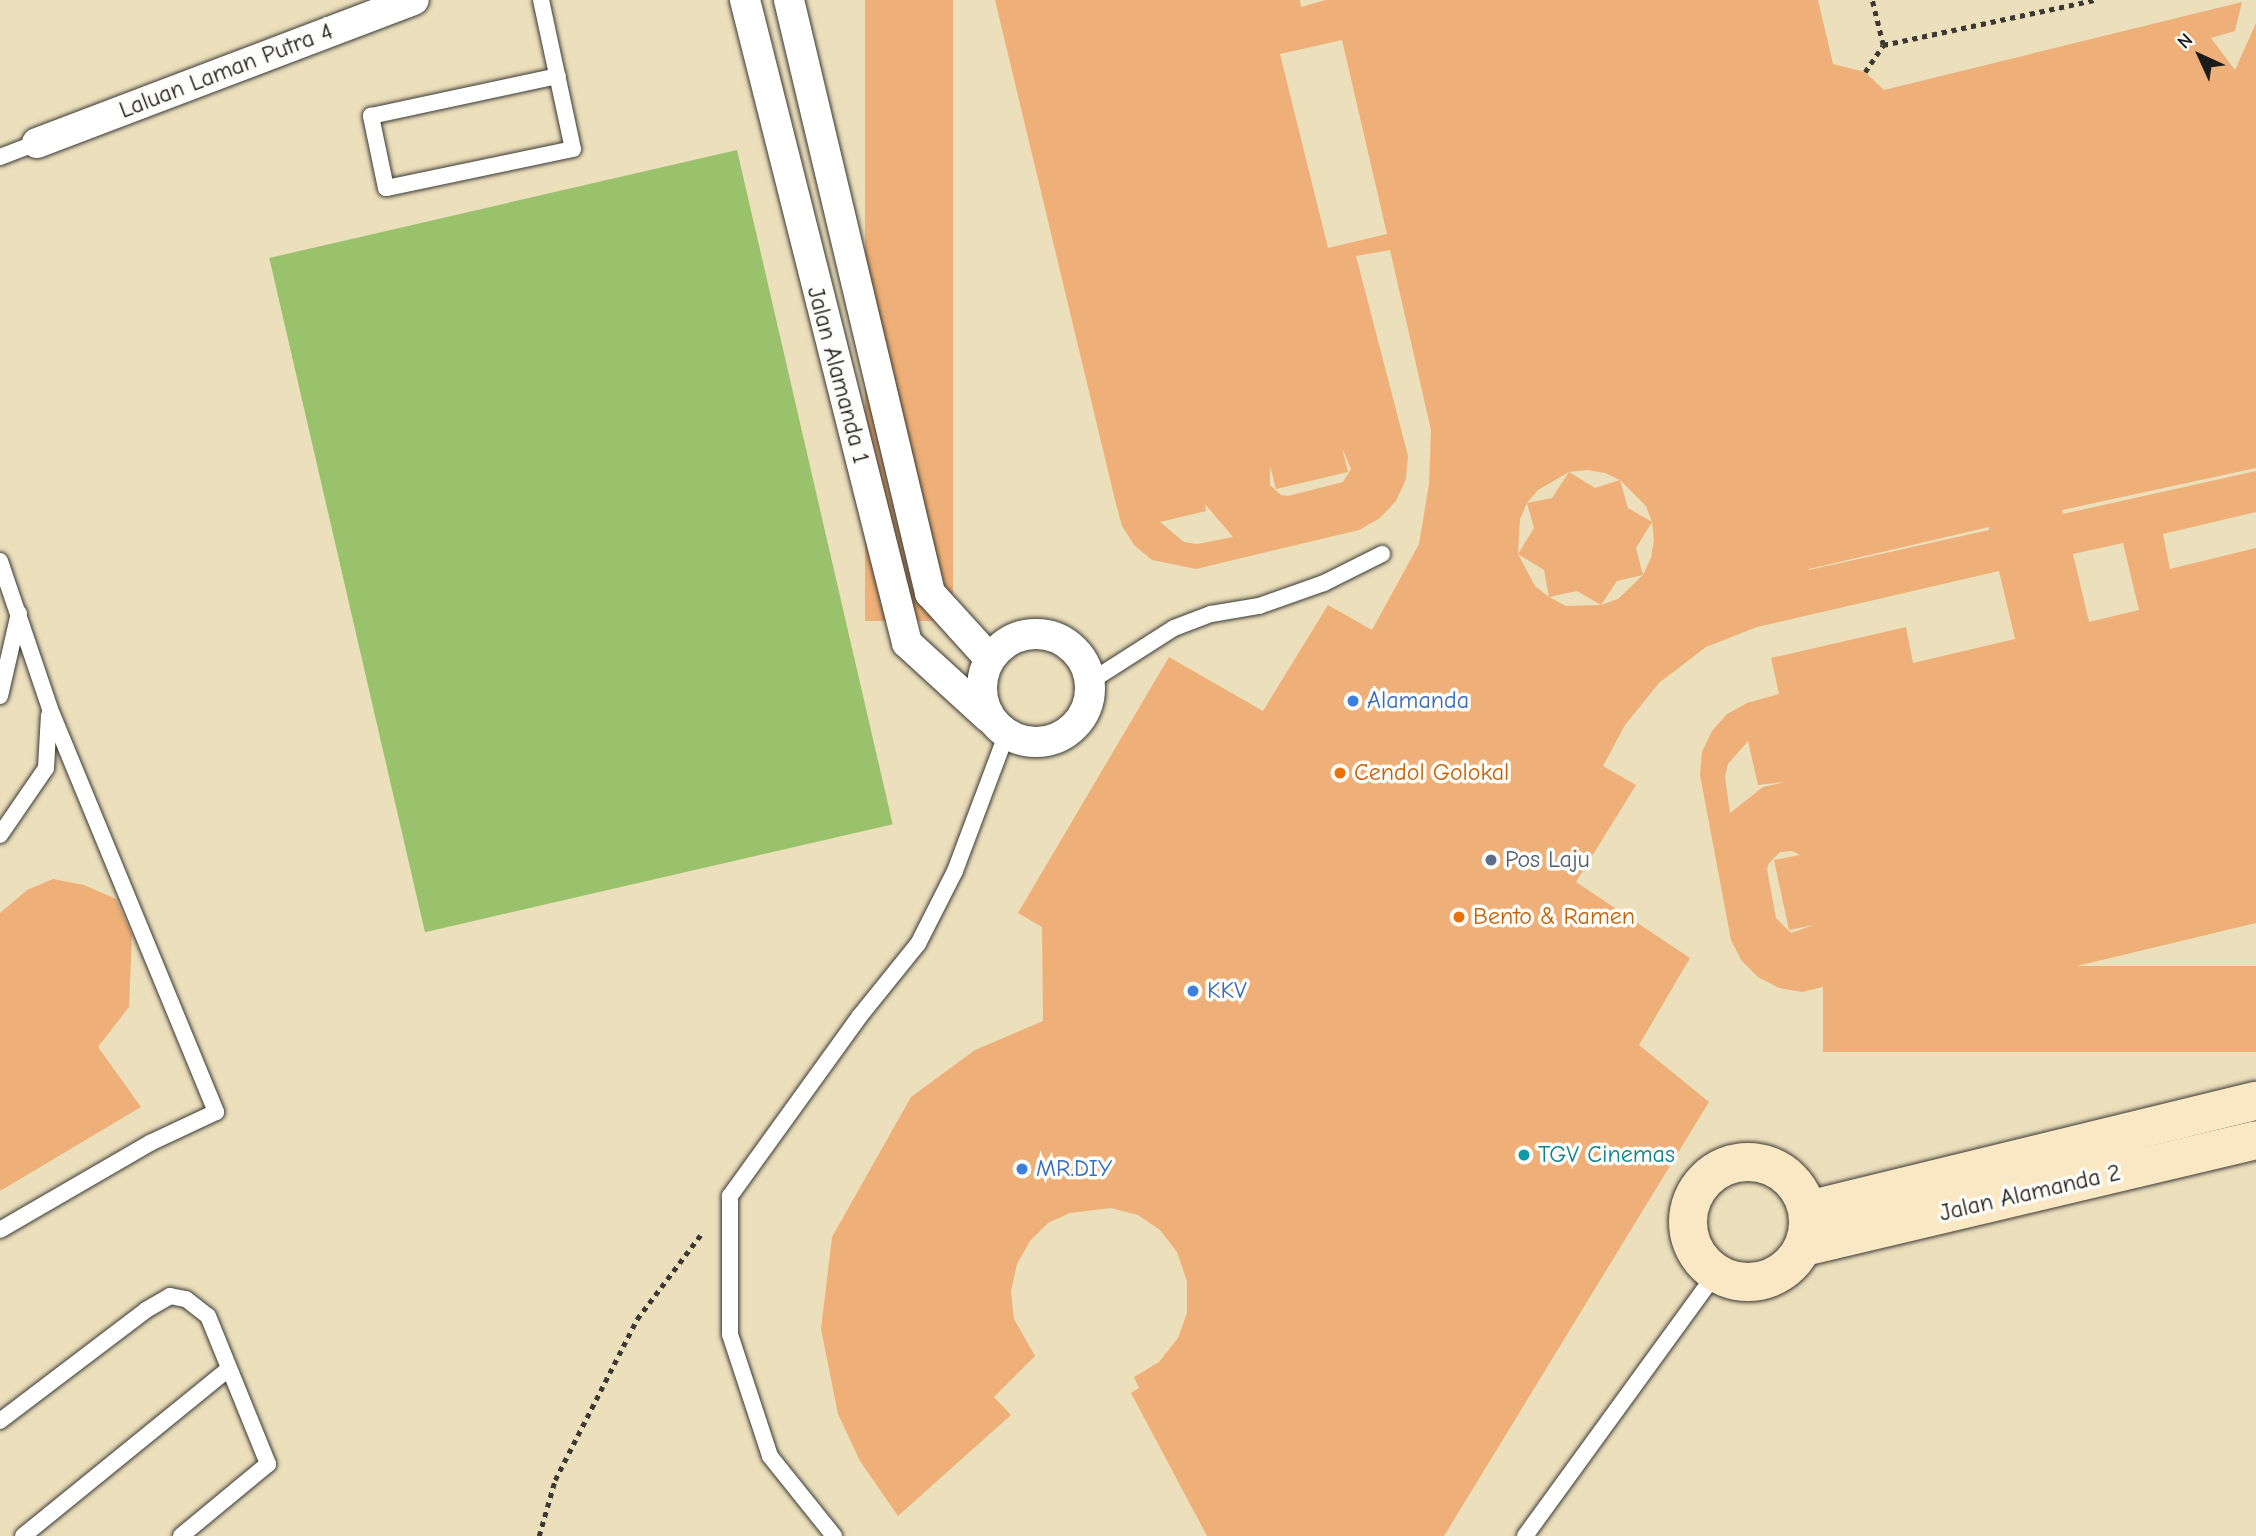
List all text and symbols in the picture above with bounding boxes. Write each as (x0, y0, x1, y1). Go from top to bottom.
street label: Laluan Laman Putra 4 (115, 17, 337, 125)
north arrow (2165, 21, 2235, 91)
text: N (2173, 29, 2197, 53)
street label: Jalan Alamanda 1 (801, 283, 875, 467)
place label: Alamanda (1367, 687, 1469, 715)
marker: Alamanda (1345, 693, 1361, 709)
place label: Cendol Golokal (1354, 759, 1509, 787)
marker: Cendol Golokal (1332, 765, 1348, 781)
place label: Pos Laju (1505, 846, 1590, 874)
marker: Pos Laju (1483, 852, 1499, 868)
place label: Bento & Ramen (1473, 903, 1635, 931)
marker: Bento & Ramen (1451, 909, 1467, 925)
place label: KKV (1207, 977, 1247, 1005)
marker: KKV (1185, 983, 1201, 999)
place label: TGV Cinemas (1538, 1141, 1675, 1169)
marker: TGV Cinemas (1516, 1147, 1532, 1163)
place label: MR.DIY (1036, 1155, 1112, 1183)
street label: Jalan Alamanda 2 (1937, 1158, 2123, 1228)
marker: MR.DIY (1014, 1161, 1030, 1177)

